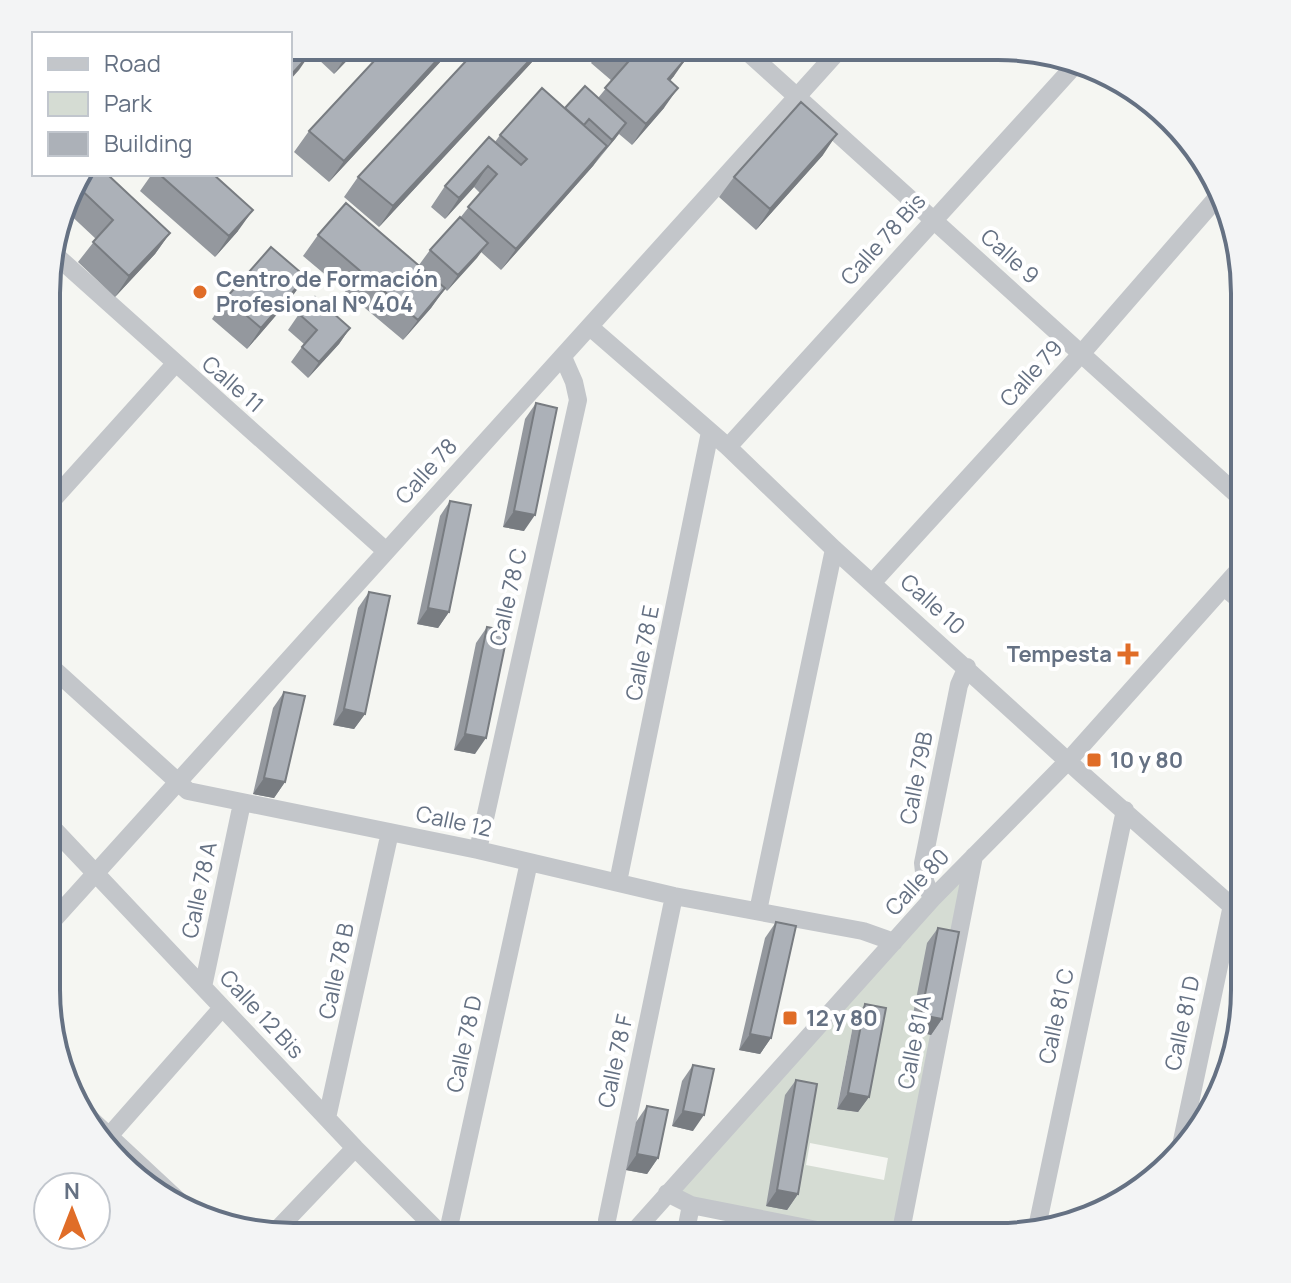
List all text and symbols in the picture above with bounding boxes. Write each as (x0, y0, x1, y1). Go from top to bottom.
legend (32, 32, 292, 176)
text: Road (104, 46, 161, 79)
text: Park (104, 86, 153, 119)
text: Building (104, 126, 192, 159)
street label: Calle 78 Bis (834, 187, 932, 291)
street label: Calle 9 (974, 222, 1046, 290)
place label: Centro de Formación Profesional N° 404 (216, 264, 438, 319)
marker: Centro de Formación Profesional N° 404 (191, 283, 209, 301)
street label: Calle 79 (993, 333, 1069, 413)
street label: Calle 11 (196, 349, 270, 419)
street label: Calle 78 (388, 431, 464, 511)
street label: Calle 78 C (482, 545, 534, 649)
street label: Calle 10 (894, 567, 972, 641)
street label: Calle 78 E (618, 603, 666, 703)
place label: Tempesta (1007, 639, 1112, 669)
marker: Tempesta (1119, 645, 1137, 663)
street label: Calle 79B (892, 729, 940, 827)
place label: 10 y 80 (1110, 745, 1183, 775)
marker: 10 y 80 (1085, 751, 1103, 769)
street label: Calle 12 (413, 798, 495, 844)
street label: Calle 78 A (174, 839, 224, 941)
street label: Calle 80 (878, 842, 956, 922)
street label: Calle 78 B (311, 920, 361, 1022)
street label: Calle 12 Bis (213, 963, 311, 1065)
street label: Calle 81 C (1031, 965, 1081, 1067)
street label: Calle 81 D (1157, 973, 1207, 1073)
street label: Calle 81 A (890, 992, 938, 1092)
street label: Calle 78 D (439, 993, 489, 1095)
place label: 12 y 80 (806, 1003, 878, 1033)
marker: 12 y 80 (781, 1009, 799, 1027)
street label: Calle 78 F (590, 1012, 640, 1110)
north arrow (32, 1171, 112, 1251)
text: N (64, 1176, 80, 1206)

